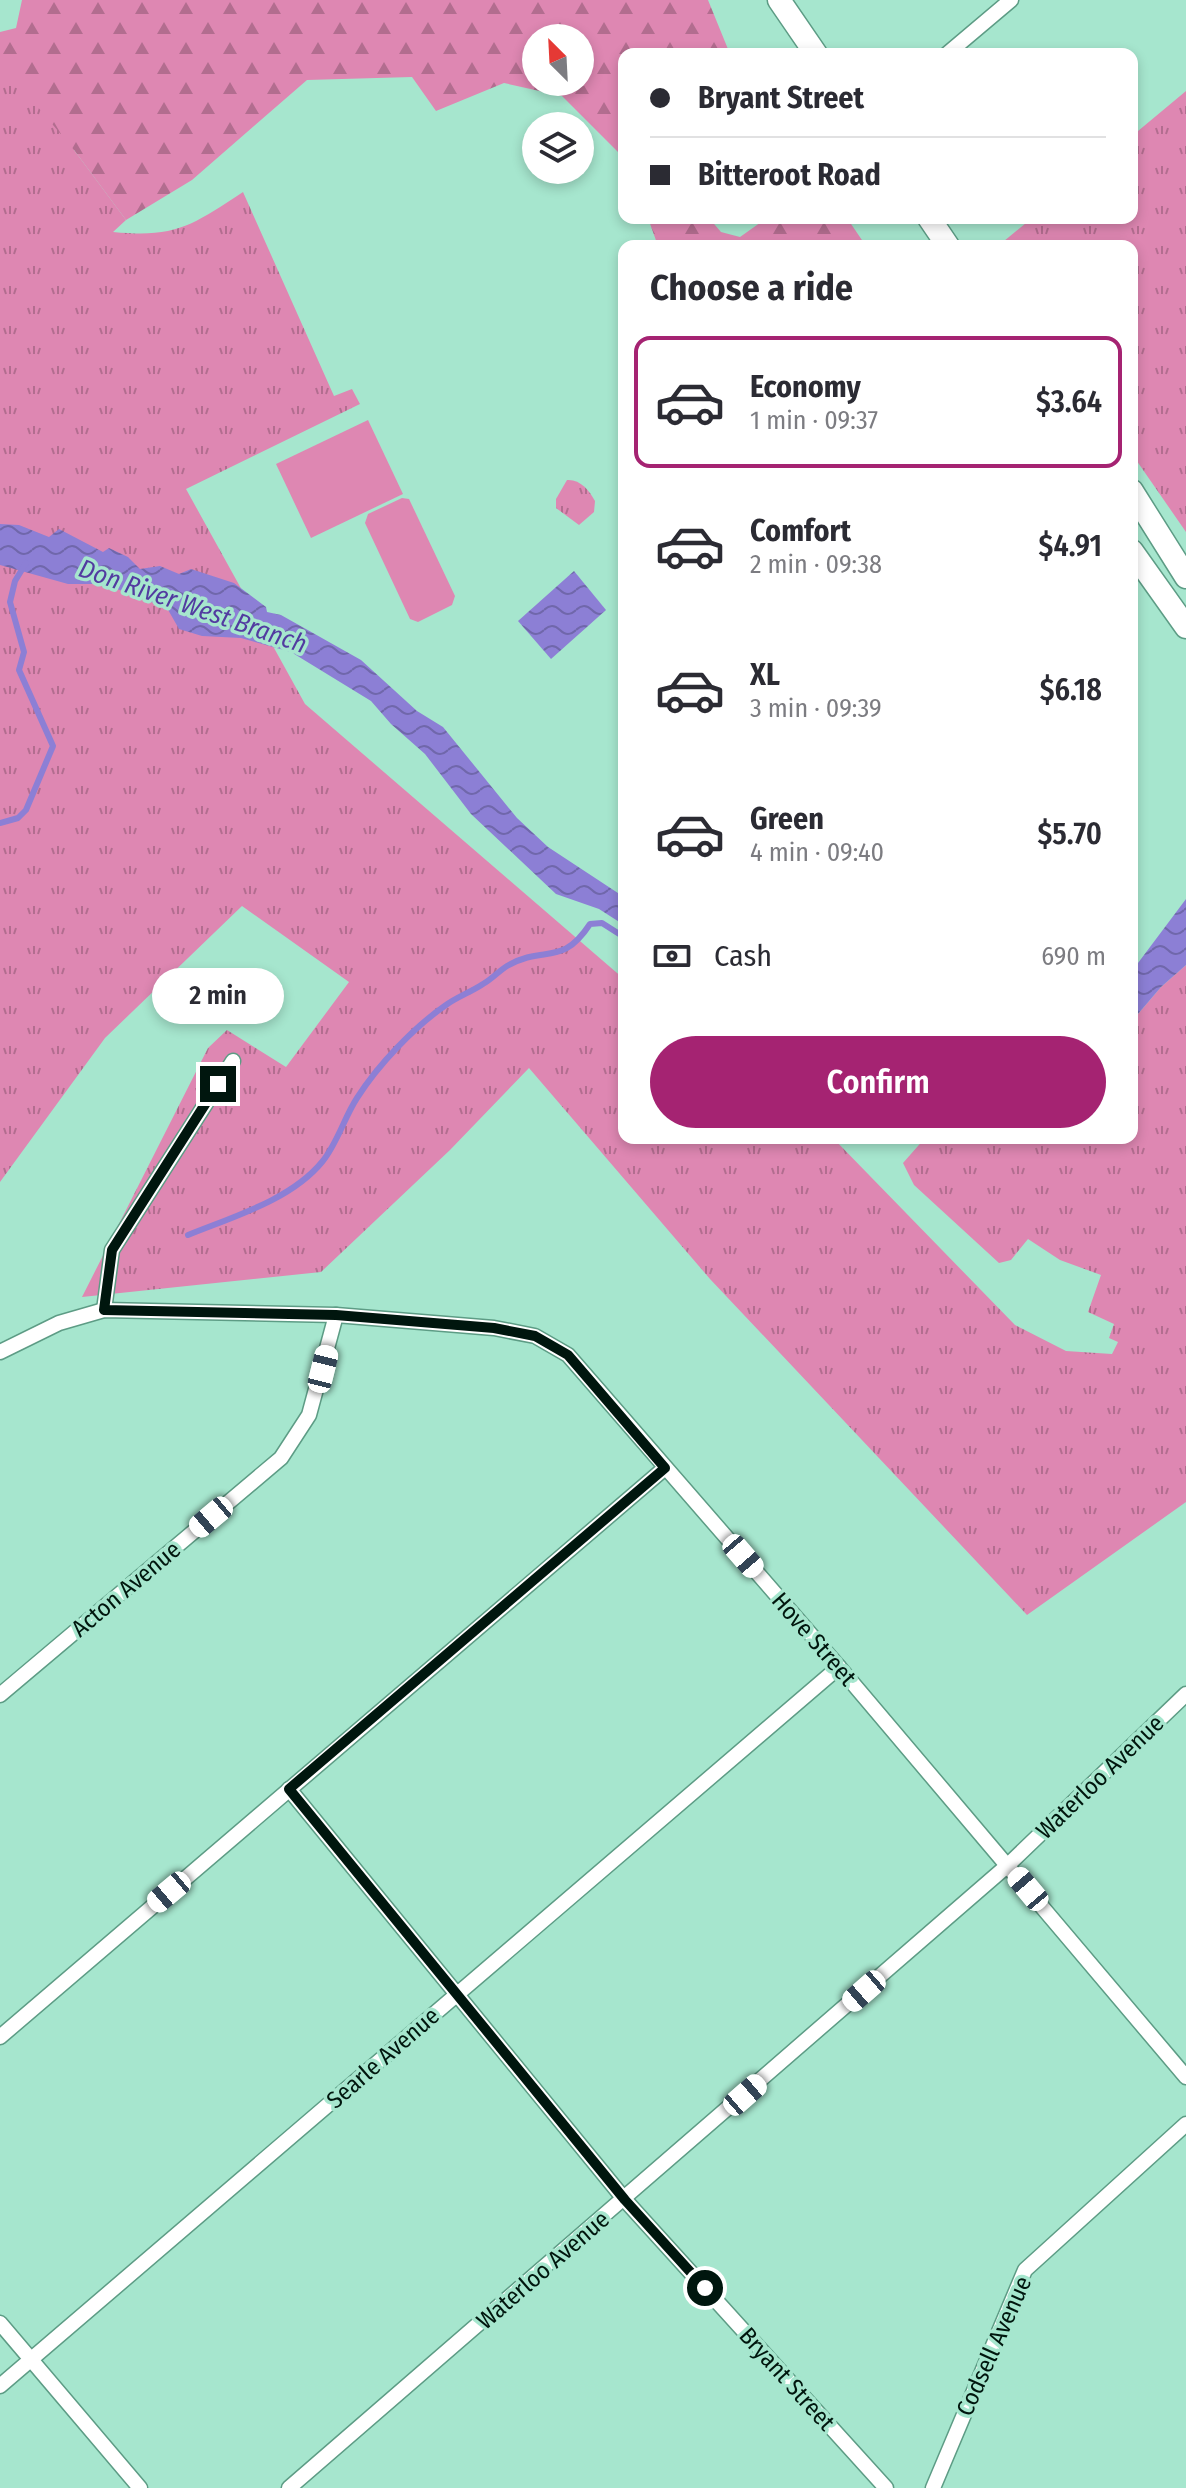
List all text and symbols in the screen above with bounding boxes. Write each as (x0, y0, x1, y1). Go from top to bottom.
north arrow (522, 24, 594, 96)
map controls (522, 24, 594, 184)
text: Bryant Street (698, 80, 864, 116)
button: layers (522, 112, 594, 184)
text: Bitteroot Road (698, 157, 881, 193)
text: Choose a ride (650, 266, 853, 310)
icon: car (654, 366, 726, 438)
text: Economy (750, 369, 861, 405)
text: $3.64 (1036, 384, 1102, 420)
text: 1 min · 09:37 (750, 405, 878, 436)
icon: car (654, 510, 726, 582)
text: Comfort (750, 513, 851, 549)
text: $4.91 (1039, 528, 1102, 564)
text: 2 min · 09:38 (750, 549, 882, 580)
water label: Don River West Branch (75, 553, 311, 660)
icon: car (654, 654, 726, 726)
text: XL (750, 657, 780, 693)
text: $6.18 (1040, 672, 1102, 708)
text: 3 min · 09:39 (750, 693, 882, 724)
icon: car (654, 798, 726, 870)
text: Green (750, 801, 824, 837)
text: $5.70 (1037, 816, 1102, 852)
text: 4 min · 09:40 (750, 837, 884, 868)
icon: cash (650, 934, 694, 978)
text: Cash (714, 938, 772, 974)
text: 690 m (1041, 941, 1106, 972)
callout: 2 min (152, 968, 284, 1024)
text: 2 min (189, 980, 247, 1011)
button: Confirm (650, 1036, 1106, 1128)
route end (200, 1066, 236, 1102)
car (306, 1343, 340, 1395)
car (185, 1492, 237, 1542)
car (718, 1530, 768, 1582)
street label: Acton Avenue (66, 1535, 186, 1643)
street label: Hove Street (766, 1587, 862, 1691)
street label: Waterloo Avenue (1031, 1709, 1169, 1845)
car (1003, 1863, 1053, 1915)
car (143, 1867, 195, 1917)
car (838, 1966, 890, 2016)
street label: Searle Avenue (321, 2002, 445, 2114)
car (719, 2070, 771, 2120)
street label: Waterloo Avenue (471, 2205, 615, 2335)
route start (687, 2270, 723, 2306)
street label: Codsell Avenue (951, 2272, 1037, 2420)
street label: Bryant Street (734, 2322, 841, 2436)

